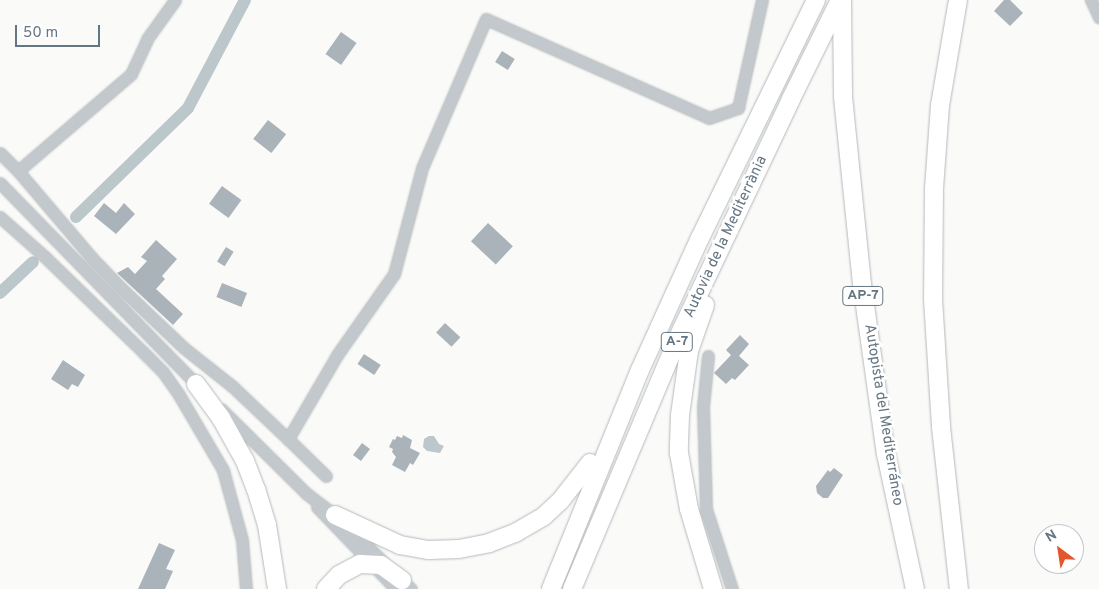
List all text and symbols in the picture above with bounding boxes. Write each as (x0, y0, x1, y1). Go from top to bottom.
scale bar (18, 15, 102, 47)
text: 50 m (23, 24, 58, 43)
street label: Autovia de la Mediterrània (681, 153, 771, 321)
road number: AP-7 (842, 284, 884, 308)
street label: Autopista del Mediterráneo (860, 323, 906, 507)
road number: A-7 (661, 331, 693, 354)
north arrow (1034, 524, 1084, 574)
text: N (1043, 527, 1060, 546)

